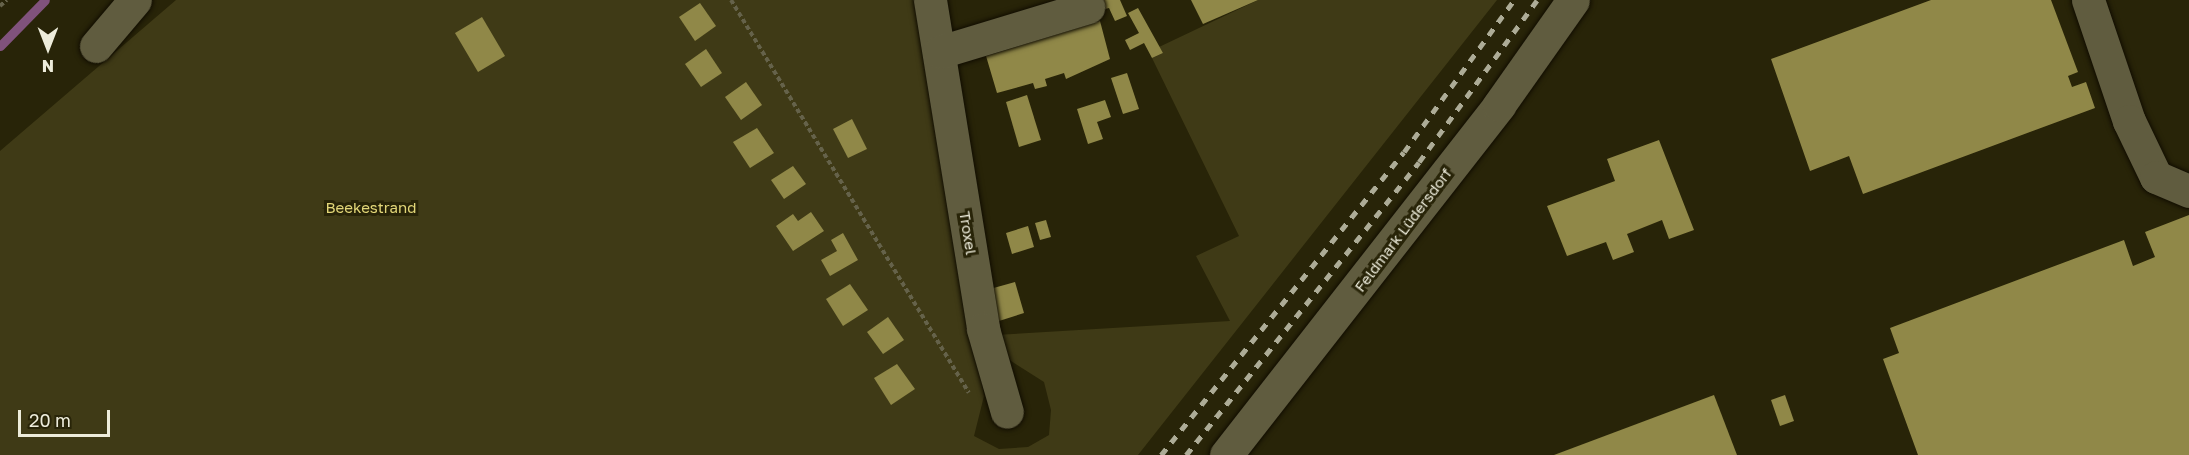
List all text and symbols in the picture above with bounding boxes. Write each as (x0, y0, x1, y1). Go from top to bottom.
north arrow (18, 18, 78, 78)
text: N (42, 56, 54, 76)
street label: Feldmark Lüdersdorf (1351, 165, 1455, 295)
park label: Beekestrand (326, 199, 416, 217)
street label: Troxel (956, 210, 980, 256)
scale bar (21, 398, 112, 436)
text: 20 m (29, 409, 71, 431)

